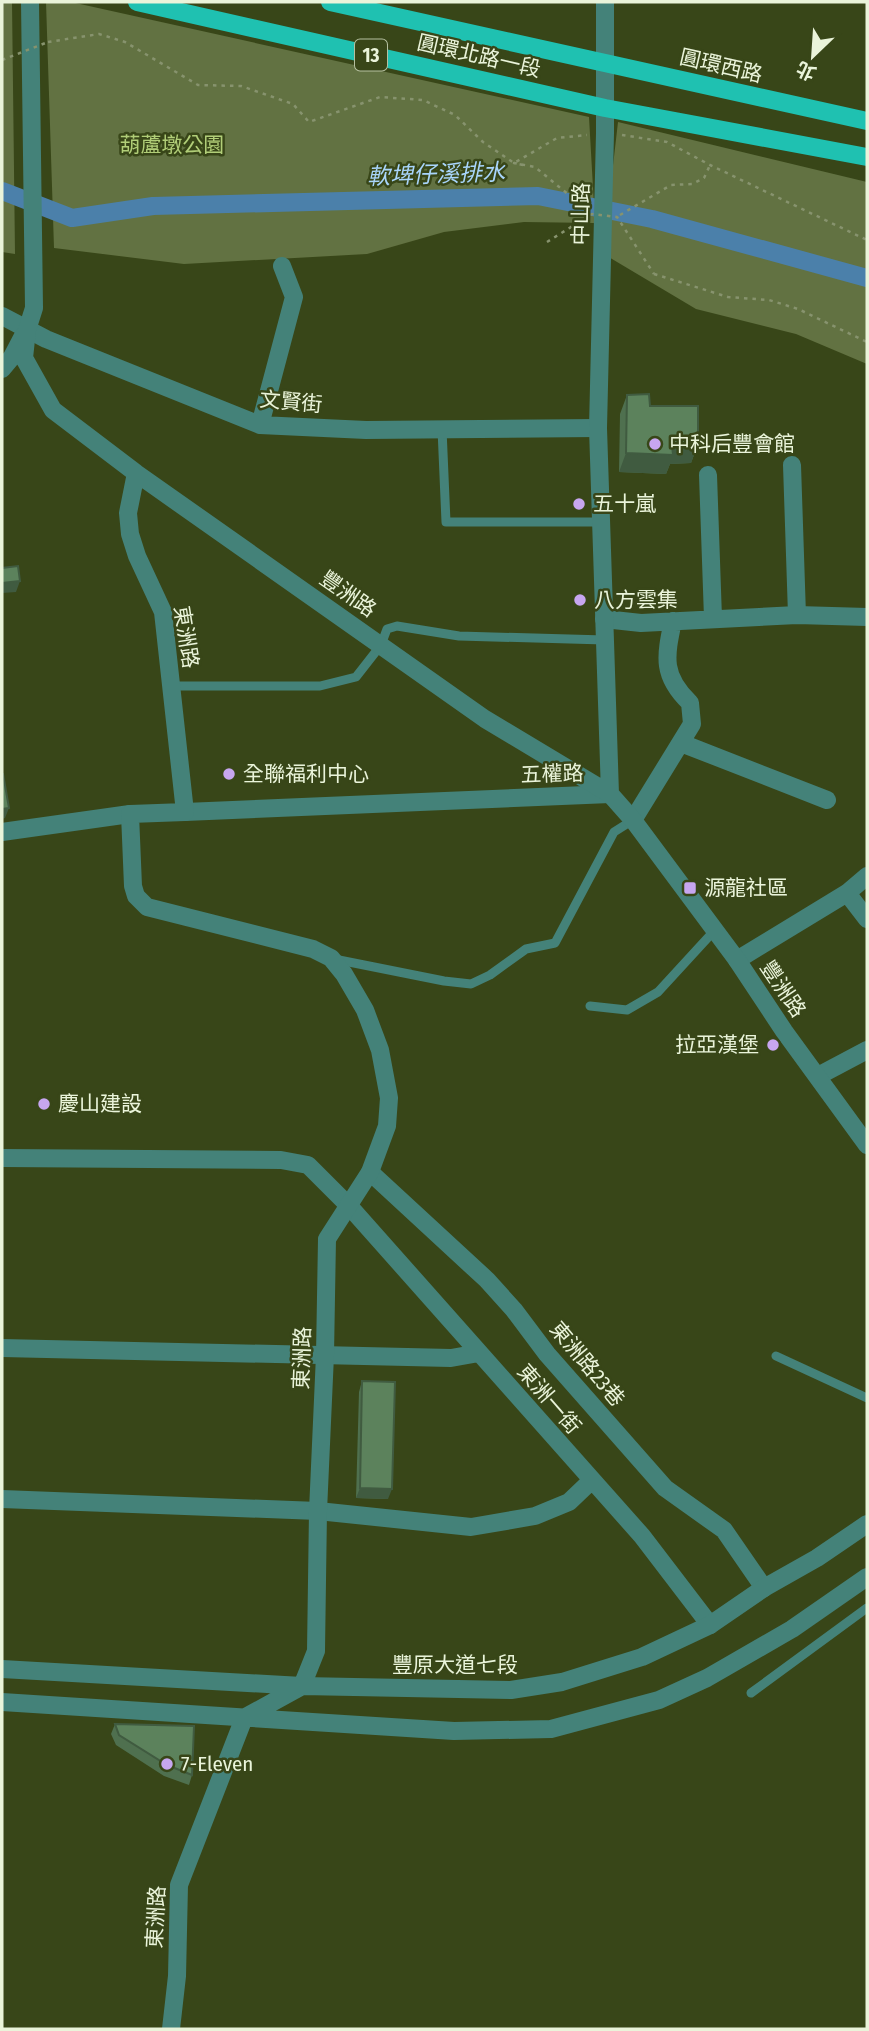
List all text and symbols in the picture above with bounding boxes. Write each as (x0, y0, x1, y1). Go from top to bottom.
north arrow (778, 21, 848, 91)
street label: 圓環北路一段 (415, 29, 543, 83)
road number: 13 (355, 40, 387, 70)
street label: 圓環西路 (677, 44, 765, 88)
text: 北 (793, 57, 820, 85)
park label: 葫蘆墩公園 (120, 132, 225, 158)
water label: 軟埤仔溪排水 (367, 158, 506, 190)
street label: 中山路 (567, 182, 595, 246)
street label: 文賢街 (258, 386, 324, 418)
place label: 中科后豐會館 (669, 431, 795, 457)
marker: 中科后豐會館 (647, 436, 663, 452)
place label: 五十嵐 (593, 491, 656, 517)
marker: 五十嵐 (571, 496, 587, 512)
street label: 豐洲路 (315, 565, 381, 623)
place label: 八方雲集 (594, 587, 678, 613)
marker: 八方雲集 (572, 592, 588, 608)
street label: 東洲路 (168, 604, 204, 670)
street label: 五權路 (520, 760, 584, 788)
place label: 全聯福利中心 (243, 761, 369, 787)
marker: 全聯福利中心 (221, 766, 237, 782)
place label: 源龍社區 (704, 875, 788, 901)
marker: 源龍社區 (682, 880, 698, 896)
street label: 豐洲路 (755, 956, 811, 1022)
place label: 拉亞漢堡 (675, 1032, 759, 1058)
marker: 拉亞漢堡 (765, 1037, 781, 1053)
place label: 慶山建設 (58, 1091, 142, 1117)
marker: 慶山建設 (36, 1096, 52, 1112)
street label: 東洲路23巷 (544, 1316, 630, 1412)
street label: 東洲路 (288, 1326, 316, 1390)
street label: 東洲一街 (512, 1359, 586, 1439)
street label: 豐原大道七段 (392, 1652, 518, 1678)
place label: 7-Eleven (181, 1751, 253, 1777)
marker: 7-Eleven (159, 1756, 175, 1772)
street label: 東洲路 (141, 1885, 171, 1949)

